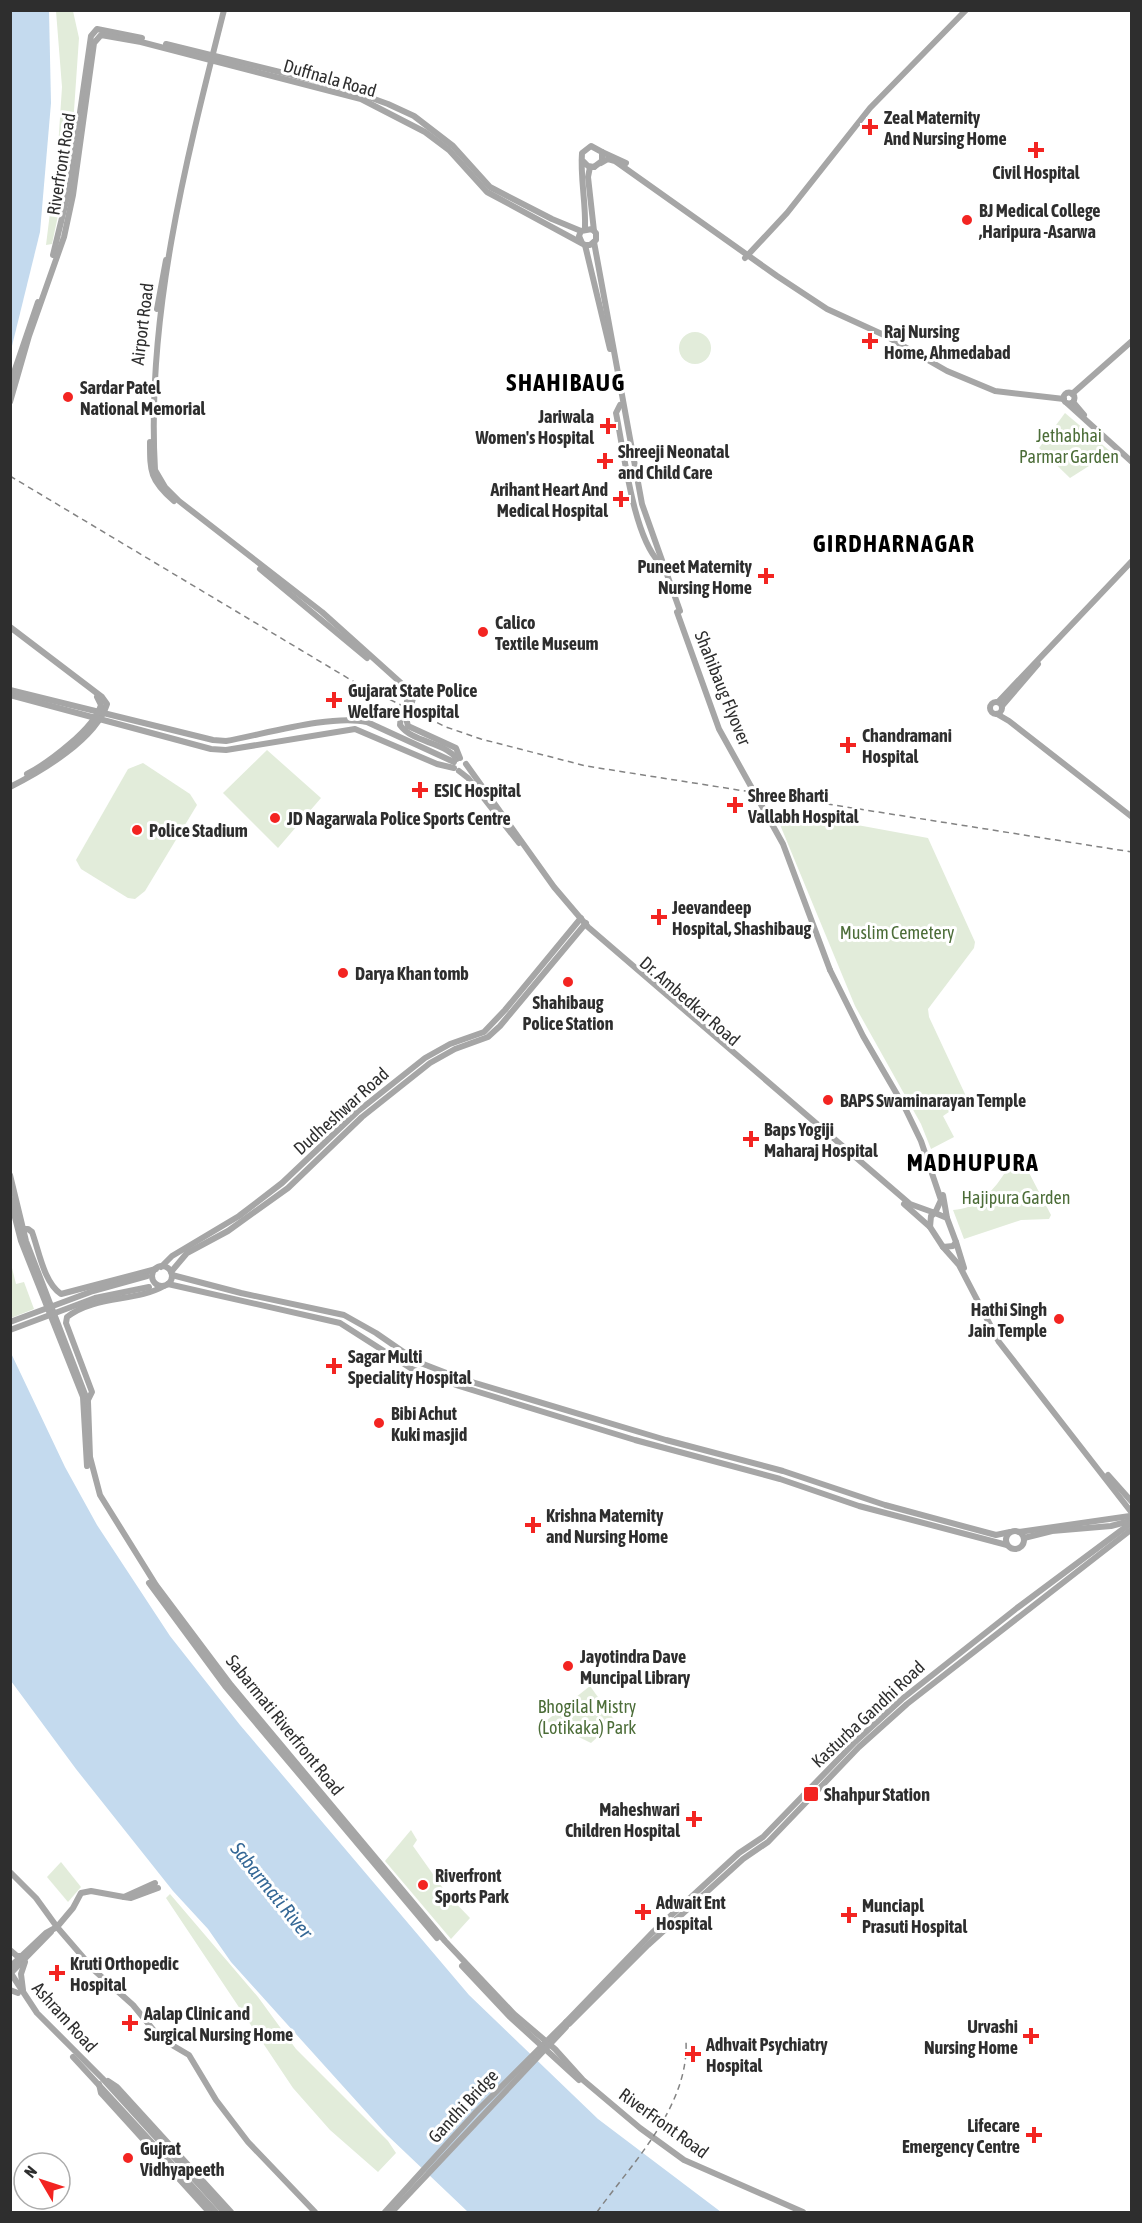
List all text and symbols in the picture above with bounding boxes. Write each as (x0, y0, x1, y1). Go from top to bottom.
street label: Duffnala Road (281, 55, 379, 101)
place label: Zeal Maternity And Nursing Home (883, 107, 1007, 149)
street label: Riverfront Road (43, 111, 79, 217)
marker: Zeal Maternity And Nursing Home (861, 118, 879, 136)
marker: Civil Hospital (1027, 141, 1045, 159)
place label: Civil Hospital (992, 162, 1080, 183)
place label: BJ Medical College ,Haripura -Asarwa (978, 200, 1100, 242)
marker: BJ Medical College ,Haripura -Asarwa (960, 213, 974, 227)
street label: Airport Road (127, 282, 157, 366)
place label: Raj Nursing Home, Ahmedabad (884, 321, 1011, 363)
marker: Raj Nursing Home, Ahmedabad (861, 332, 879, 350)
district label: SHAHIBAUG (506, 369, 626, 396)
place label: Sardar Patel National Memorial (80, 377, 206, 419)
marker: Sardar Patel National Memorial (61, 390, 75, 404)
place label: Jariwala Women's Hospital (474, 406, 594, 448)
marker: Jariwala Women's Hospital (599, 417, 617, 435)
park label: Jethabhai Parmar Garden (1019, 425, 1119, 467)
place label: Shreeji Neonatal and Child Care (618, 441, 729, 483)
marker: Shreeji Neonatal and Child Care (596, 452, 614, 470)
place label: Arihant Heart And Medical Hospital (489, 479, 608, 521)
marker: Arihant Heart And Medical Hospital (612, 490, 630, 508)
district label: GIRDHARNAGAR (813, 530, 975, 557)
place label: Puneet Maternity Nursing Home (637, 556, 753, 598)
marker: Puneet Maternity Nursing Home (757, 567, 775, 585)
place label: Calico Textile Museum (495, 612, 599, 654)
marker: Calico Textile Museum (476, 625, 490, 639)
street label: Shahibaug Flyover (691, 628, 756, 749)
place label: Gujarat State Police Welfare Hospital (347, 680, 477, 722)
marker: Gujarat State Police Welfare Hospital (325, 691, 343, 709)
place label: Chandramani Hospital (862, 725, 952, 767)
marker: Chandramani Hospital (839, 736, 857, 754)
place label: ESIC Hospital (434, 780, 521, 801)
marker: ESIC Hospital (411, 781, 429, 799)
place label: Shree Bharti Vallabh Hospital (747, 785, 859, 827)
marker: Shree Bharti Vallabh Hospital (726, 796, 744, 814)
place label: JD Nagarwala Police Sports Centre (286, 808, 511, 829)
marker: JD Nagarwala Police Sports Centre (268, 811, 282, 825)
place label: Police Stadium (149, 820, 248, 841)
marker: Police Stadium (130, 823, 144, 837)
place label: Jeevandeep Hospital, Shashibaug (671, 897, 811, 939)
marker: Jeevandeep Hospital, Shashibaug (650, 908, 668, 926)
park label: Muslim Cemetery (840, 922, 954, 943)
street label: Dr. Ambedkar Road (636, 952, 744, 1050)
place label: Darya Khan tomb (355, 963, 469, 984)
marker: Darya Khan tomb (336, 966, 350, 980)
marker: Shahibaug Police Station (561, 975, 575, 989)
place label: Shahibaug Police Station (523, 992, 614, 1034)
street label: Dudheshwar Road (289, 1063, 393, 1159)
place label: BAPS Swaminarayan Temple (840, 1090, 1026, 1111)
marker: BAPS Swaminarayan Temple (821, 1093, 835, 1107)
place label: Baps Yogiji Maharaj Hospital (764, 1119, 878, 1161)
marker: Baps Yogiji Maharaj Hospital (742, 1130, 760, 1148)
district label: MADHUPURA (907, 1149, 1039, 1176)
park label: Hajipura Garden (962, 1187, 1070, 1208)
place label: Hathi Singh Jain Temple (967, 1299, 1047, 1341)
marker: Hathi Singh Jain Temple (1052, 1312, 1066, 1326)
place label: Sagar Multi Speciality Hospital (348, 1346, 472, 1388)
marker: Sagar Multi Speciality Hospital (325, 1357, 343, 1375)
place label: Bibi Achut Kuki masjid (391, 1403, 467, 1445)
marker: Bibi Achut Kuki masjid (372, 1416, 386, 1430)
place label: Krishna Maternity and Nursing Home (546, 1505, 668, 1547)
marker: Krishna Maternity and Nursing Home (524, 1516, 542, 1534)
place label: Jayotindra Dave Muncipal Library (579, 1646, 691, 1688)
street label: Sabarmati Riverfront Road (222, 1651, 348, 1799)
street label: Kasturba Gandhi Road (807, 1656, 929, 1772)
marker: Jayotindra Dave Muncipal Library (561, 1659, 575, 1673)
park label: Bhogilal Mistry (Lotikaka) Park (538, 1696, 636, 1738)
place label: Shahpur Station (824, 1784, 930, 1805)
marker: Shahpur Station (802, 1785, 820, 1803)
place label: Maheshwari Children Hospital (565, 1799, 680, 1841)
marker: Maheshwari Children Hospital (685, 1810, 703, 1828)
water label: Sabarmati River (226, 1837, 318, 1943)
place label: Riverfront Sports Park (435, 1865, 510, 1907)
marker: Riverfront Sports Park (416, 1878, 430, 1892)
place label: Adwait Ent Hospital (655, 1892, 726, 1934)
place label: Munciapl Prasuti Hospital (862, 1895, 967, 1937)
marker: Adwait Ent Hospital (634, 1903, 652, 1921)
marker: Munciapl Prasuti Hospital (840, 1906, 858, 1924)
place label: Kruti Orthopedic Hospital (70, 1953, 179, 1995)
marker: Kruti Orthopedic Hospital (48, 1964, 66, 1982)
street label: Ashram Road (28, 1978, 102, 2056)
place label: Aalap Clinic and Surgical Nursing Home (143, 2003, 293, 2045)
marker: Aalap Clinic and Surgical Nursing Home (121, 2014, 139, 2032)
place label: Urvashi Nursing Home (924, 2016, 1018, 2058)
marker: Urvashi Nursing Home (1022, 2027, 1040, 2045)
place label: Adhvait Psychiatry Hospital (705, 2034, 828, 2076)
marker: Adhvait Psychiatry Hospital (684, 2045, 702, 2063)
street label: Gandhi Bridge (424, 2065, 502, 2147)
street label: RiverFront Road (615, 2084, 713, 2162)
place label: Lifecare Emergency Centre (902, 2115, 1020, 2157)
marker: Lifecare Emergency Centre (1025, 2126, 1043, 2144)
place label: Gujrat Vidhyapeeth (139, 2138, 225, 2180)
north arrow (12, 2151, 72, 2211)
marker: Gujrat Vidhyapeeth (121, 2151, 135, 2165)
text: N (20, 2162, 40, 2181)

